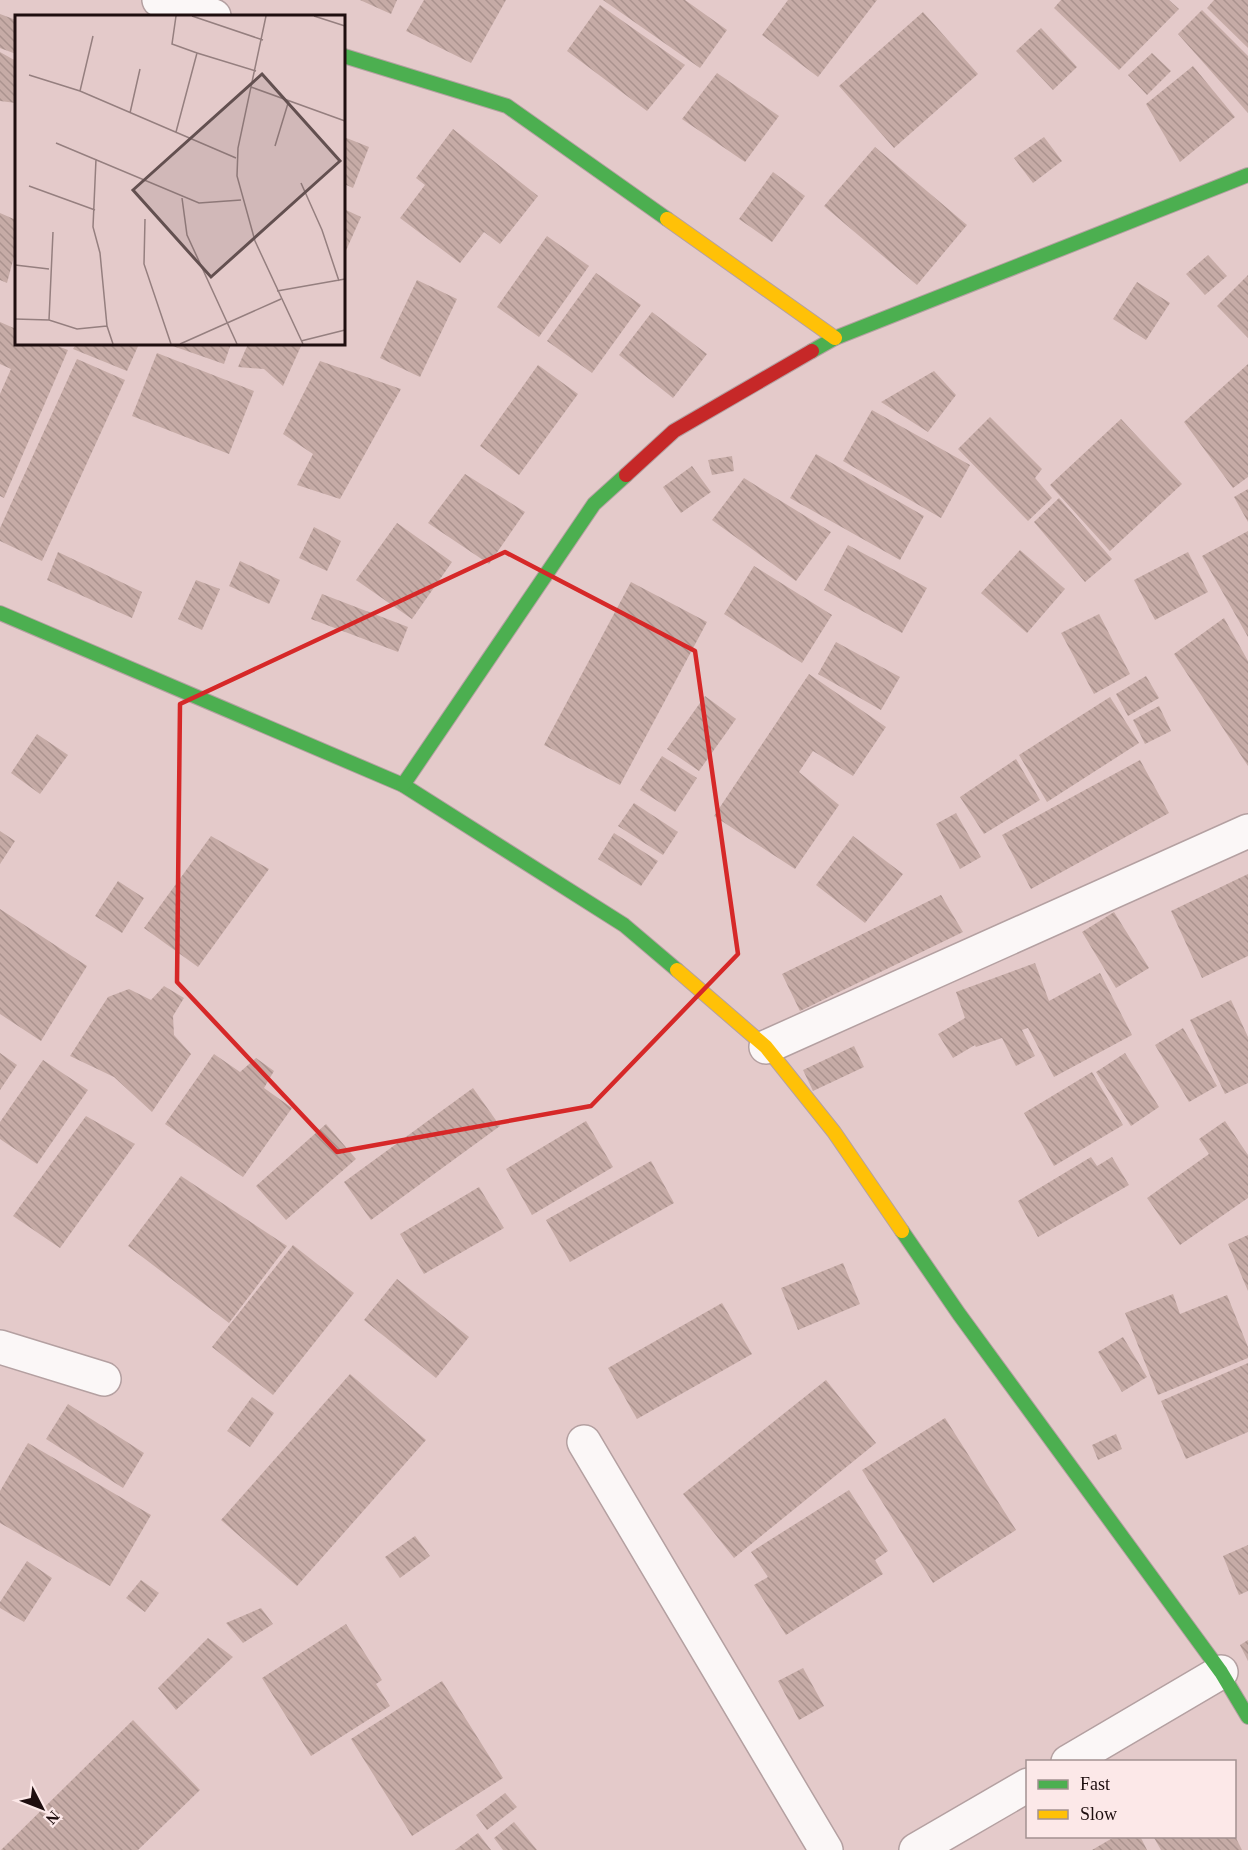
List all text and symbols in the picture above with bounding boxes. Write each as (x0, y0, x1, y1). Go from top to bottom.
inset map (15, 15, 345, 345)
legend (1026, 1760, 1236, 1838)
text: Fast (1080, 1774, 1110, 1794)
north arrow (12, 1778, 72, 1838)
text: Slow (1080, 1804, 1117, 1824)
text: N (42, 1808, 63, 1828)

